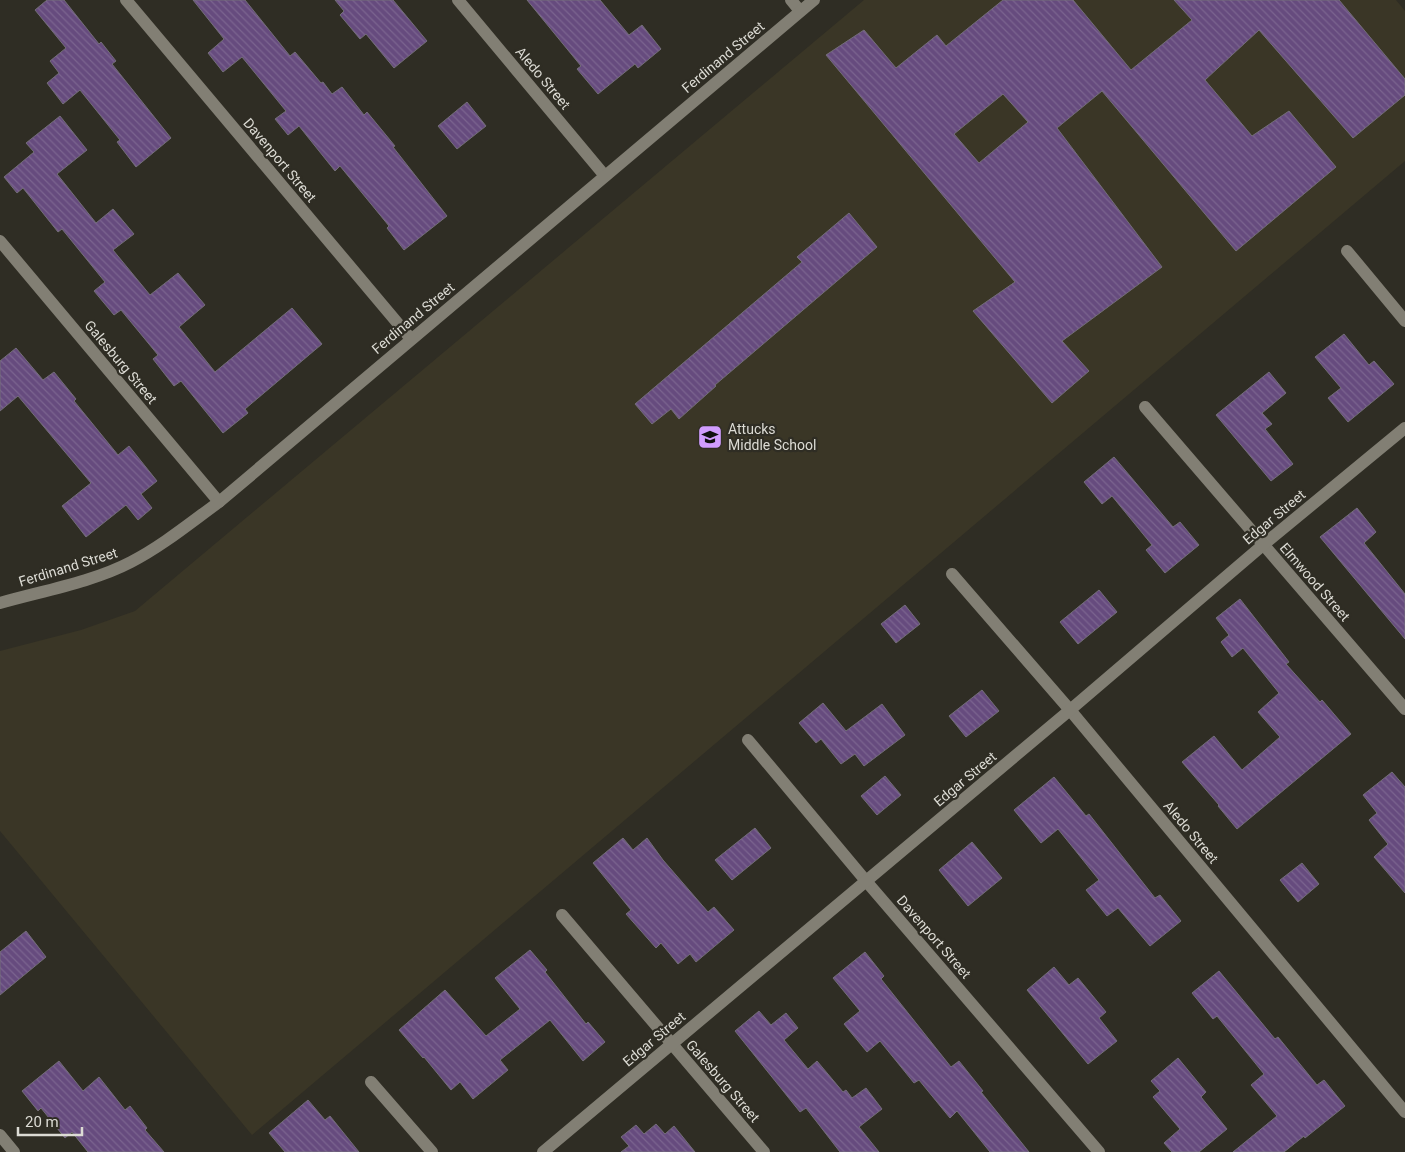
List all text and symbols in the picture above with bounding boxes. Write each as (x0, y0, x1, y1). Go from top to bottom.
street label: Ferdinand Street (679, 18, 768, 96)
street label: Aledo Street (512, 44, 574, 113)
street label: Davenport Street (240, 115, 320, 205)
street label: Ferdinand Street (369, 279, 458, 357)
street label: Galesburg Street (82, 317, 161, 407)
place label: Attucks Middle School (728, 421, 816, 453)
school or university icon: Attucks Middle School (697, 424, 723, 450)
street label: Edgar Street (1240, 486, 1309, 548)
street label: Elmwood Street (1277, 540, 1354, 625)
street label: Ferdinand Street (17, 544, 120, 590)
street label: Edgar Street (931, 748, 1000, 810)
street label: Aledo Street (1160, 798, 1222, 867)
street label: Davenport Street (894, 892, 975, 982)
street label: Edgar Street (620, 1008, 689, 1070)
street label: Galesburg Street (683, 1037, 763, 1126)
scale bar (18, 1104, 81, 1136)
text: 20 m (25, 1113, 59, 1131)

